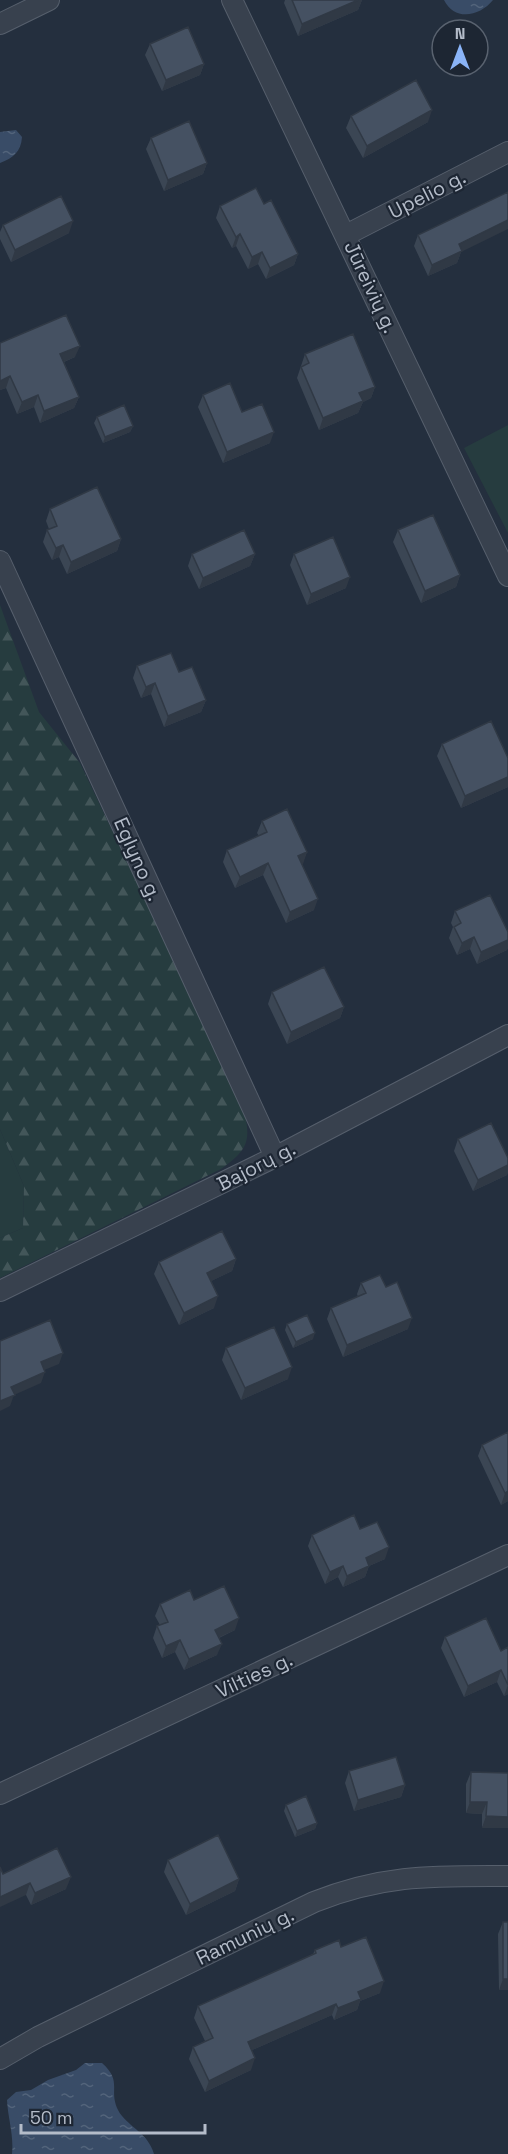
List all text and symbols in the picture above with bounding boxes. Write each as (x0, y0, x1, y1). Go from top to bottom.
north arrow (430, 18, 490, 78)
text: N (455, 23, 465, 44)
street label: Upelio g. (384, 164, 470, 224)
street label: Jūreivių g. (338, 237, 404, 337)
street label: Eglyno g. (108, 813, 168, 905)
street label: Bajorų g. (212, 1135, 300, 1197)
street label: Vilties g. (211, 1646, 297, 1704)
street label: Ramunių g. (192, 1901, 298, 1971)
scale bar (21, 2097, 206, 2135)
text: 50 m (30, 2106, 72, 2129)

